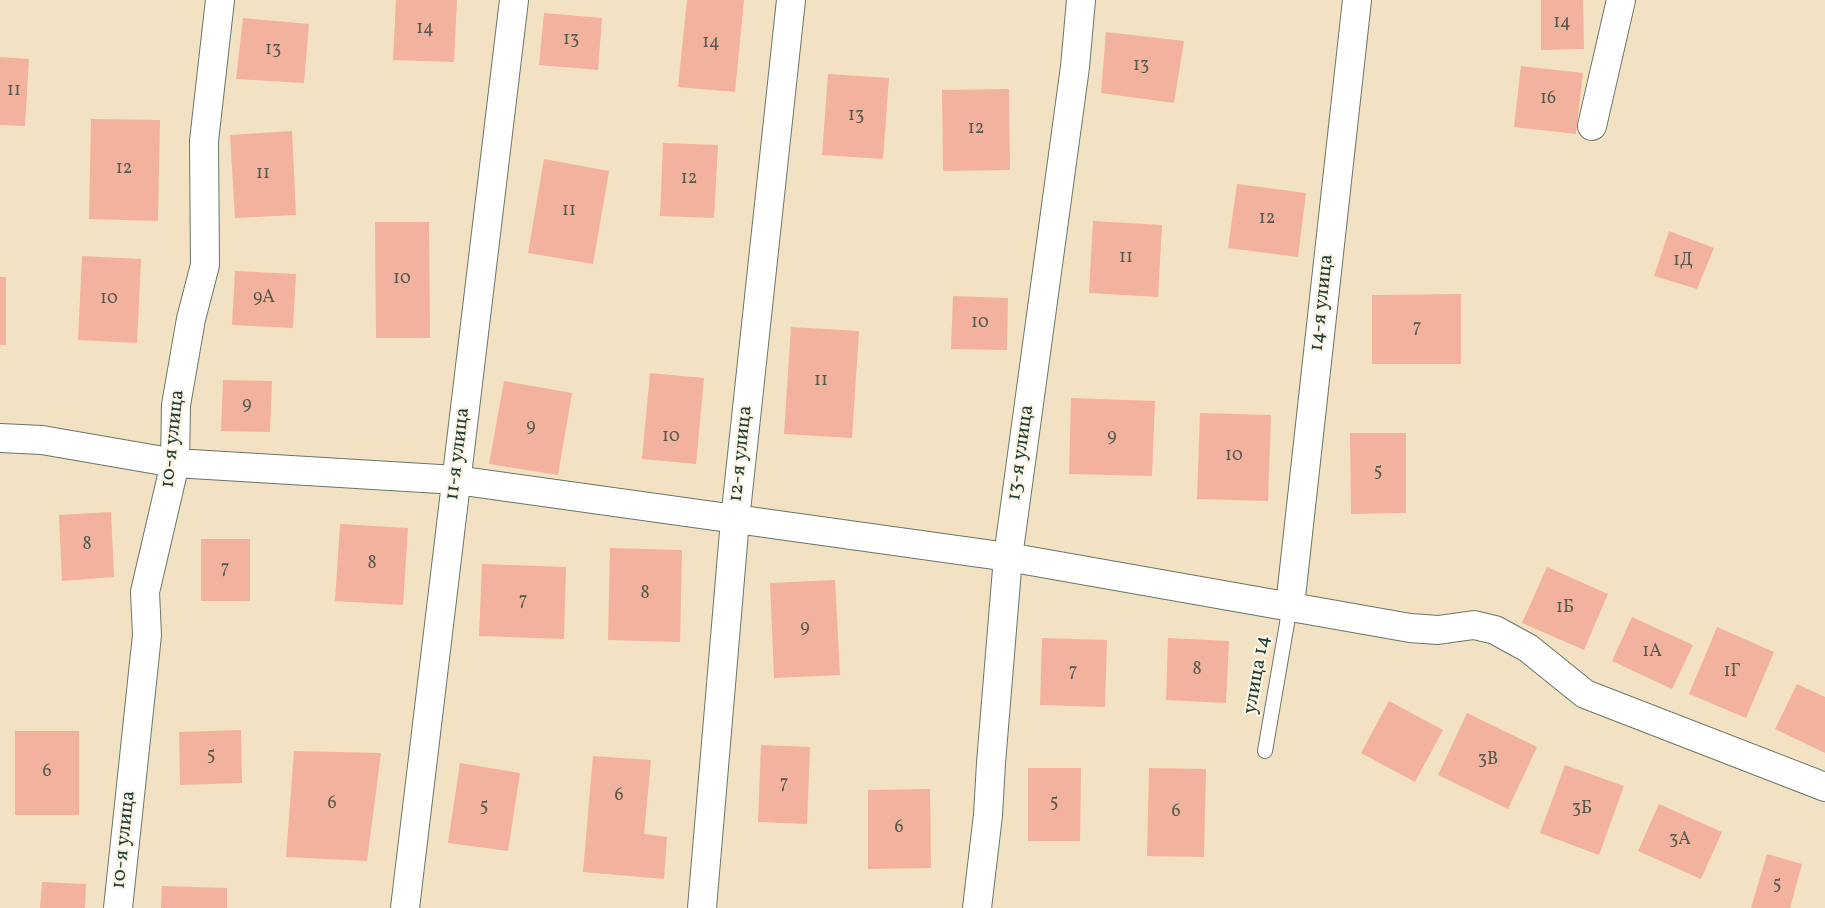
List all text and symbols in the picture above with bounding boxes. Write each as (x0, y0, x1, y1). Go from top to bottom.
house number: 14 (1553, 13, 1571, 35)
house number: 14 (416, 19, 434, 41)
house number: 13 (563, 30, 579, 52)
house number: 14 (702, 33, 720, 55)
house number: 13 (265, 40, 281, 62)
house number: 13 (1133, 56, 1149, 78)
house number: 11 (7, 81, 21, 103)
house number: 16 (1540, 89, 1556, 111)
house number: 13 (848, 106, 864, 128)
house number: 12 (968, 119, 984, 141)
house number: 12 (116, 159, 132, 181)
house number: 11 (256, 164, 270, 186)
house number: 12 (681, 169, 697, 191)
house number: 11 (562, 201, 576, 223)
house number: 12 (1259, 209, 1275, 231)
house number: 11 (1119, 248, 1133, 270)
house number: 1Д (1673, 251, 1693, 273)
street label: 14-я улица (1306, 253, 1340, 353)
house number: 10 (393, 269, 411, 291)
house number: 9А (253, 288, 275, 310)
house number: 10 (100, 289, 118, 311)
house number: 10 (971, 313, 989, 335)
house number: 7 (1413, 318, 1421, 340)
house number: 11 (814, 371, 828, 393)
street label: 10-я улица (157, 389, 191, 489)
house number: 9 (242, 395, 252, 417)
street label: 13-я улица (1003, 404, 1041, 502)
street label: 12-я улица (725, 405, 759, 503)
street label: 11-я улица (441, 406, 477, 502)
house number: 9 (526, 417, 536, 439)
house number: 10 (662, 427, 680, 449)
house number: 9 (1107, 427, 1117, 449)
house number: 10 (1225, 446, 1243, 468)
house number: 5 (1374, 462, 1382, 484)
house number: 8 (82, 535, 92, 557)
house number: 8 (367, 554, 377, 576)
house number: 7 (221, 559, 229, 581)
house number: 8 (640, 584, 650, 606)
house number: 7 (519, 591, 527, 613)
house number: 1Б (1556, 598, 1574, 620)
house number: 9 (800, 618, 810, 640)
street label: улица 14 (1239, 634, 1277, 716)
house number: 1А (1642, 642, 1662, 664)
house number: 8 (1192, 660, 1202, 682)
house number: 7 (1069, 662, 1077, 684)
house number: 1Г (1723, 662, 1741, 684)
house number: 5 (207, 746, 215, 768)
house number: 3В (1478, 750, 1498, 772)
house number: 6 (42, 762, 52, 784)
house number: 7 (780, 774, 788, 796)
house number: 6 (614, 786, 624, 808)
street label: 10-я улица (108, 790, 142, 890)
house number: 5 (1050, 793, 1058, 815)
house number: 6 (327, 794, 337, 816)
house number: 5 (480, 797, 488, 819)
house number: 3Б (1572, 799, 1592, 821)
house number: 6 (1171, 802, 1181, 824)
house number: 6 (894, 818, 904, 840)
house number: 3А (1669, 830, 1691, 852)
house number: 5 (1773, 875, 1781, 897)

